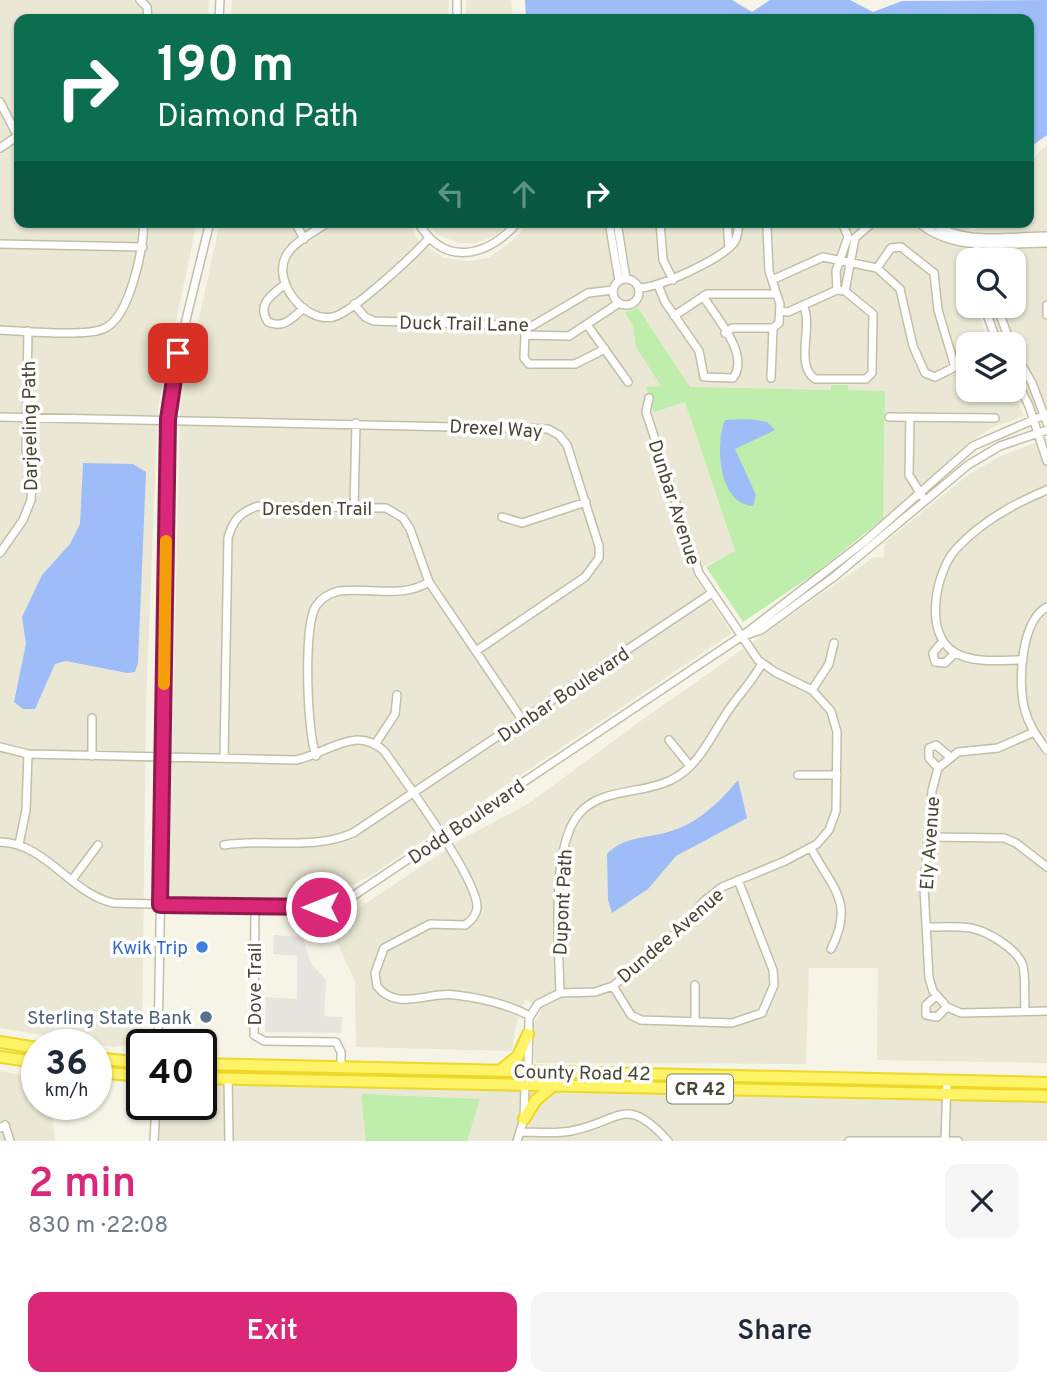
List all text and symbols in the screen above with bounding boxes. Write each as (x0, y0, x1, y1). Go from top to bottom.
text: 190 m (157, 37, 294, 99)
icon: right (42, 42, 133, 133)
text: Diamond Path (157, 98, 359, 138)
icon: left (432, 175, 470, 213)
icon: ahead (505, 175, 543, 213)
icon: right (578, 175, 616, 213)
map controls (956, 248, 1026, 402)
button: search (956, 248, 1026, 318)
street label: Duck Trail Lane (399, 312, 529, 338)
pin (148, 323, 208, 383)
button: layers (956, 332, 1026, 402)
icon: arrive (159, 334, 197, 372)
street label: Darjeeling Path (18, 361, 44, 491)
street label: Drexel Way (449, 416, 543, 444)
street label: Dunbar Avenue (642, 437, 705, 568)
street label: Dresden Trail (262, 498, 372, 522)
street label: Dunbar Boulevard (494, 643, 634, 749)
street label: Dodd Boulevard (404, 775, 530, 870)
street label: Ely Avenue (916, 796, 946, 891)
street label: Dupont Path (549, 848, 579, 956)
position arrow (284, 870, 358, 944)
street label: Dundee Avenue (613, 884, 730, 989)
place label: Kwik Trip (112, 937, 188, 961)
marker: Kwik Trip (194, 939, 210, 955)
street label: Dove Trail (244, 942, 268, 1026)
place label: Sterling State Bank (27, 1007, 192, 1031)
marker: Sterling State Bank (198, 1009, 214, 1025)
speed limit sign: 40 (126, 1029, 217, 1120)
text: 36 (45, 1043, 88, 1087)
street label: County Road 42 (513, 1061, 651, 1087)
road number: CR 42 (667, 1074, 733, 1104)
text: km/h (45, 1080, 88, 1103)
text: 2 min (28, 1159, 136, 1212)
button: close (945, 1164, 1019, 1238)
text: 830 m · 22:08 (28, 1212, 168, 1241)
button: Exit (28, 1292, 517, 1372)
button: Share (531, 1292, 1019, 1372)

